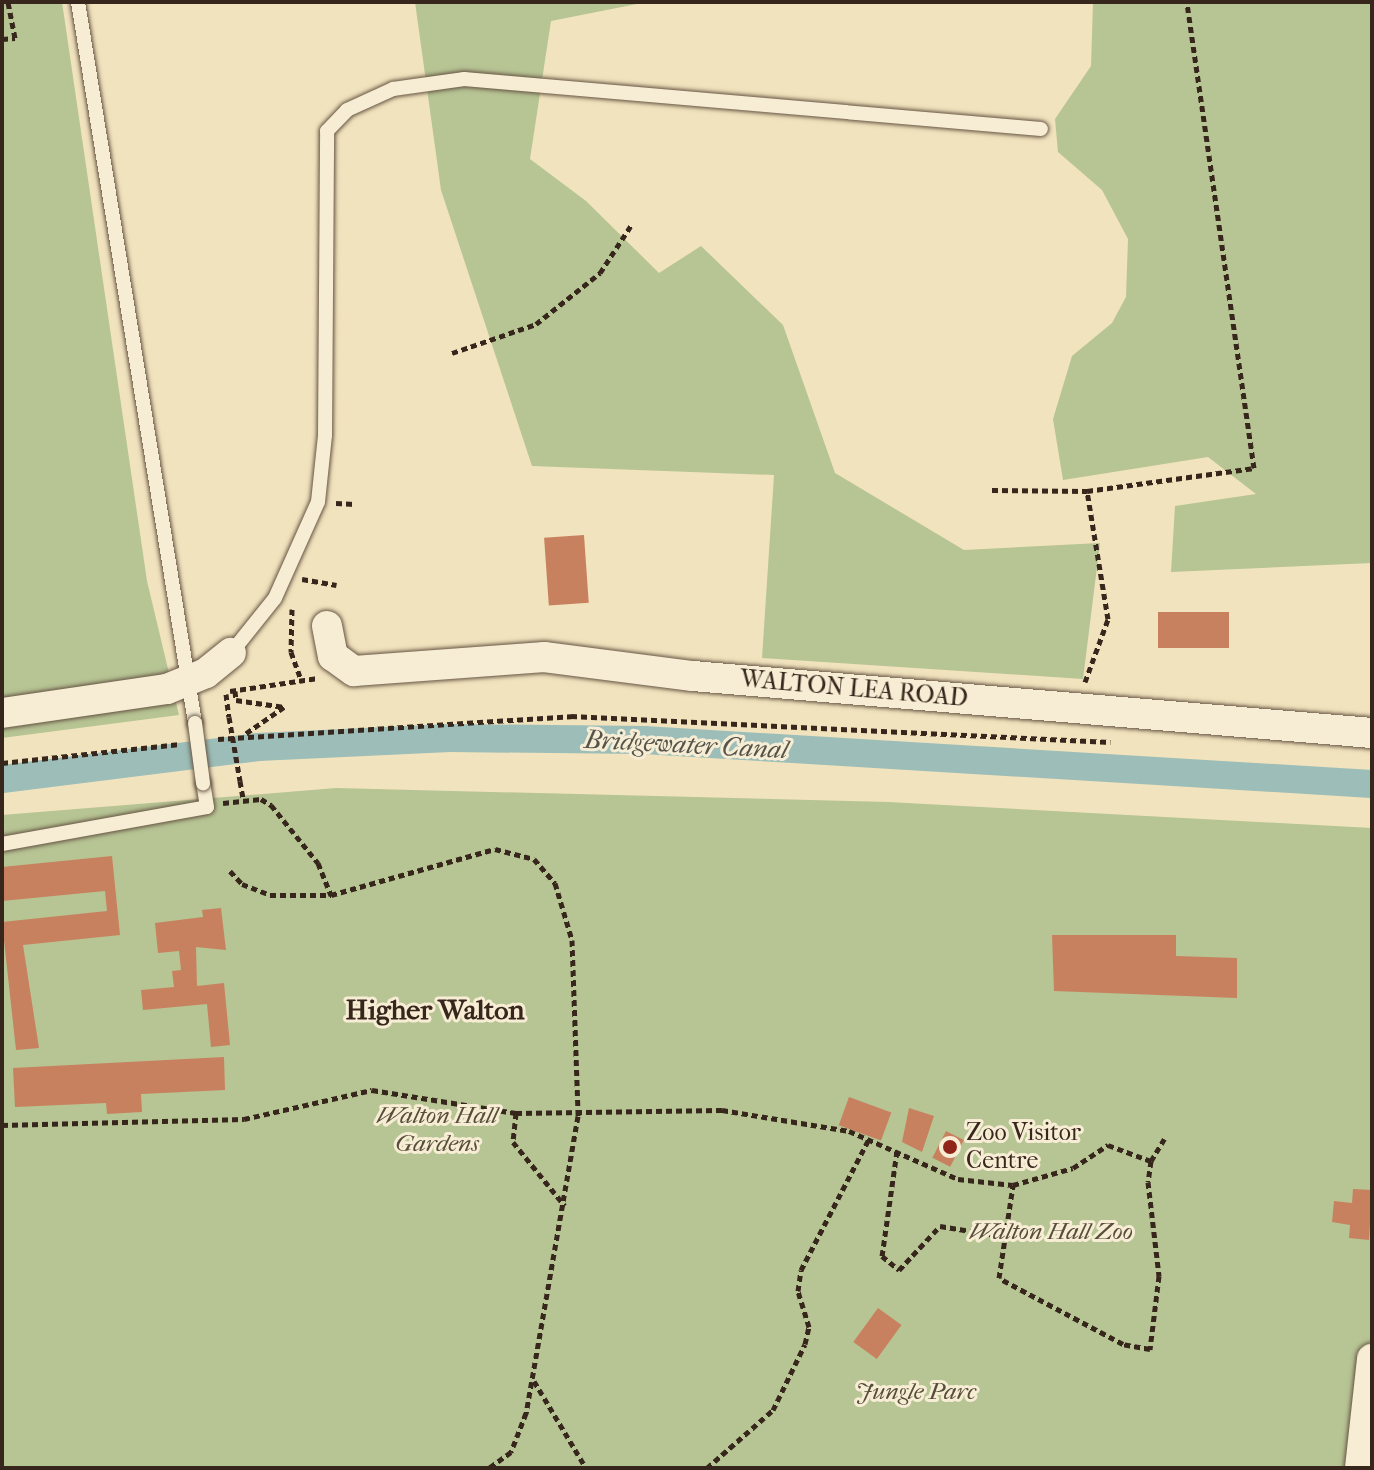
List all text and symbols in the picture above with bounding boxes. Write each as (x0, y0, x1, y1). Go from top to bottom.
street label: WALTON LEA ROAD (739, 665, 969, 713)
water label: Bridgewater Canal (583, 724, 789, 766)
district label: Higher Walton (346, 993, 524, 1027)
park label: Walton Hall Gardens (376, 1102, 498, 1158)
place label: Zoo Visitor Centre (966, 1119, 1081, 1175)
marker: Zoo Visitor Centre (941, 1138, 959, 1156)
park label: Walton Hall Zoo (969, 1218, 1133, 1246)
park label: Jungle Parc (856, 1378, 976, 1406)

